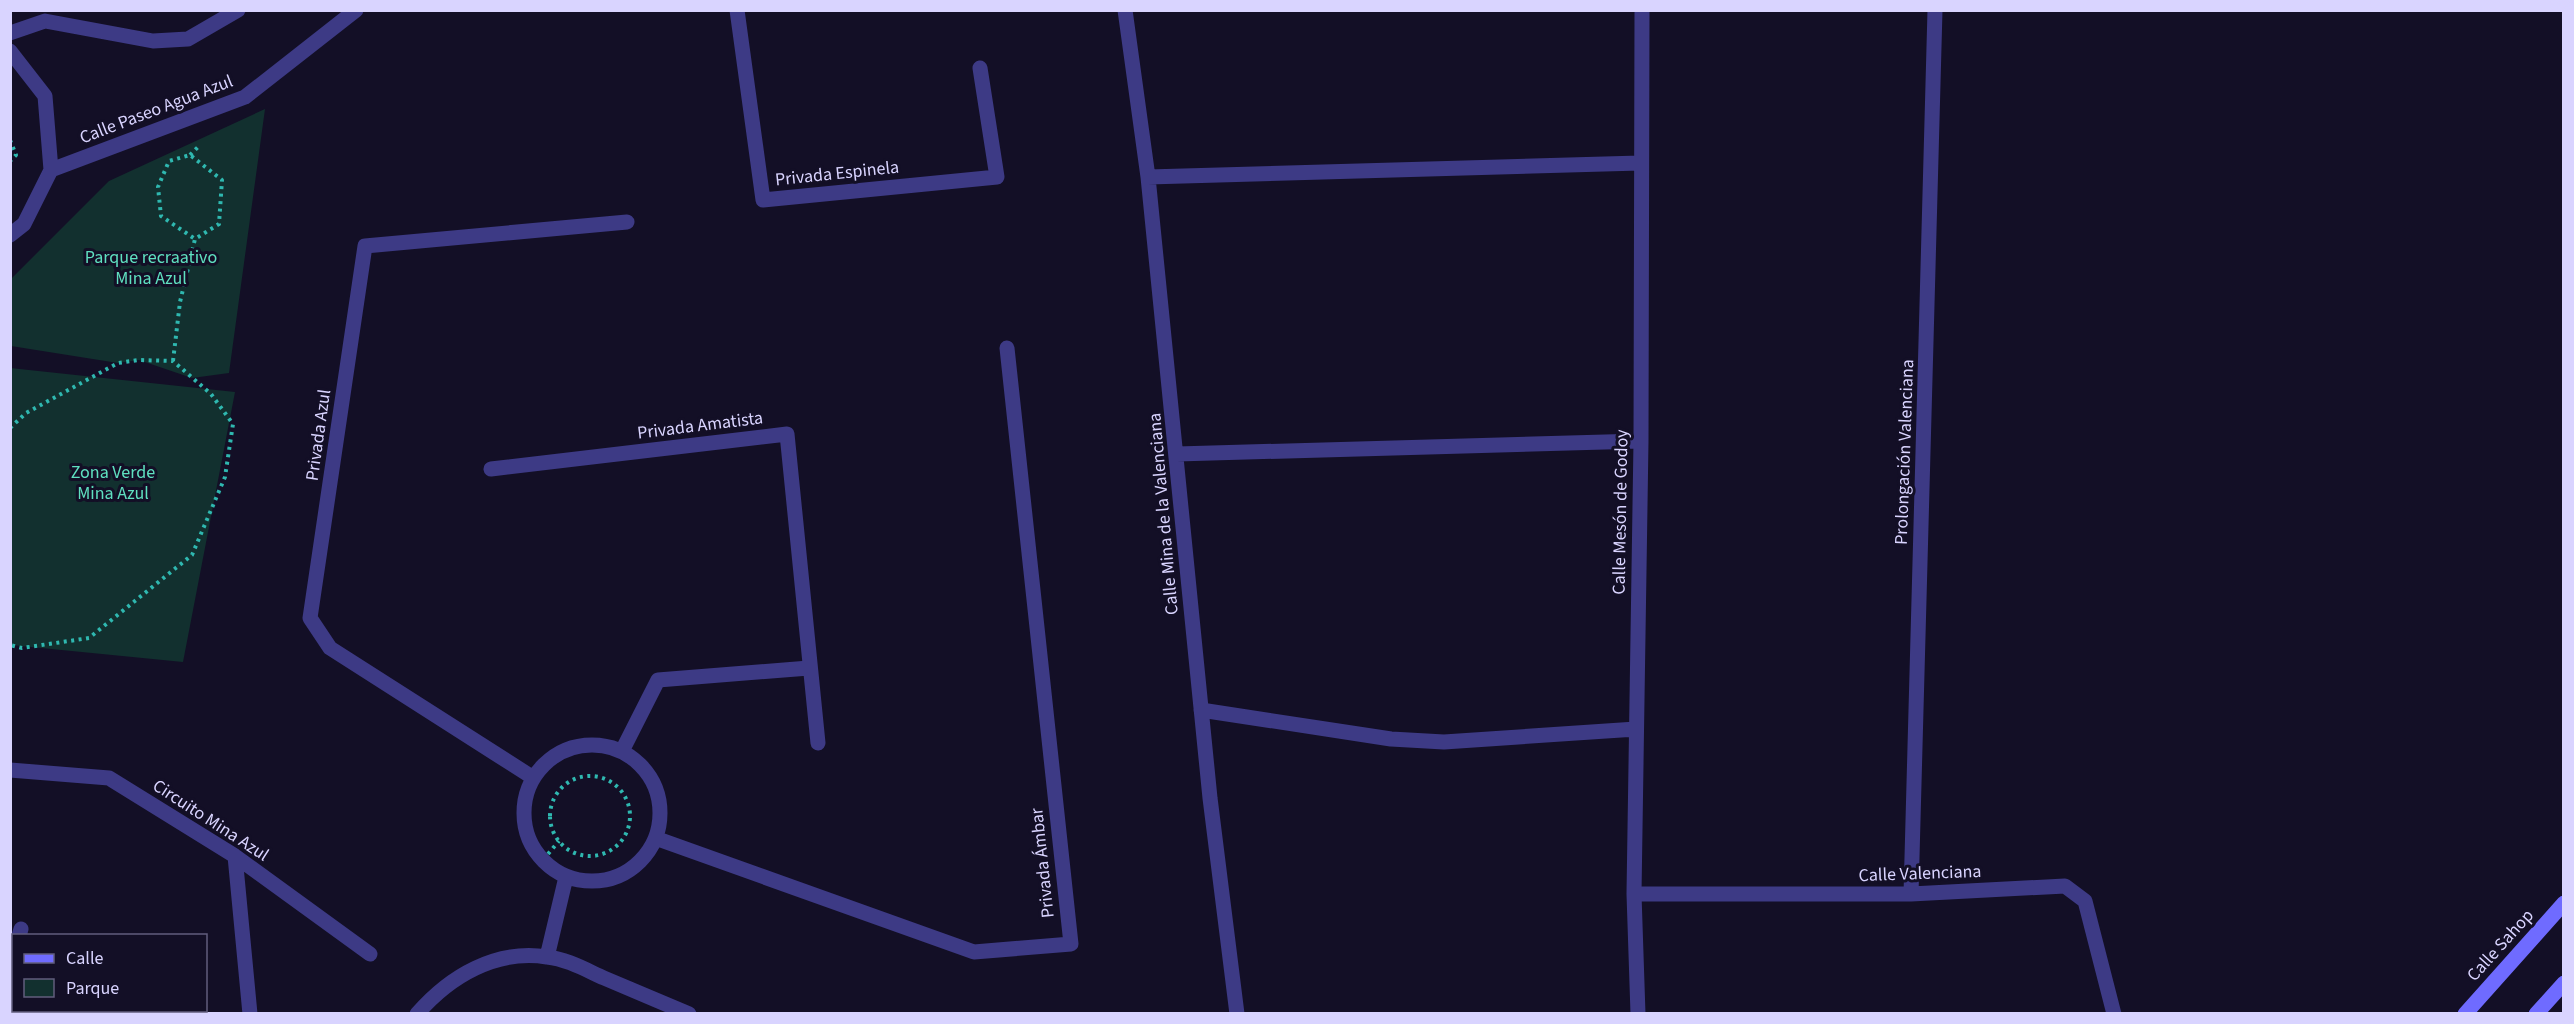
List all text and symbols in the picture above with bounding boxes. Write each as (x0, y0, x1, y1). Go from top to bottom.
street label: Calle Paseo Agua Azul (76, 69, 236, 150)
street label: Privada Espinela (774, 155, 900, 192)
park label: Parque recraativo Mina Azul (85, 245, 217, 291)
street label: Prolongación Valenciana (1889, 359, 1920, 545)
street label: Privada Azul (300, 388, 337, 483)
street label: Privada Amatista (636, 405, 764, 446)
street label: Calle Mina de la Valenciana (1142, 412, 1185, 616)
street label: Calle Mesón de Godoy (1607, 429, 1634, 595)
park label: Zona Verde Mina Azul (71, 460, 155, 506)
street label: Circuito Mina Azul (148, 773, 274, 867)
street label: Privada Ámbar (1024, 806, 1061, 919)
street label: Calle Valenciana (1858, 859, 1982, 888)
street label: Calle Sahop (2461, 904, 2540, 987)
legend (12, 934, 207, 1012)
text: Calle (66, 946, 104, 971)
text: Parque (66, 976, 119, 1001)

